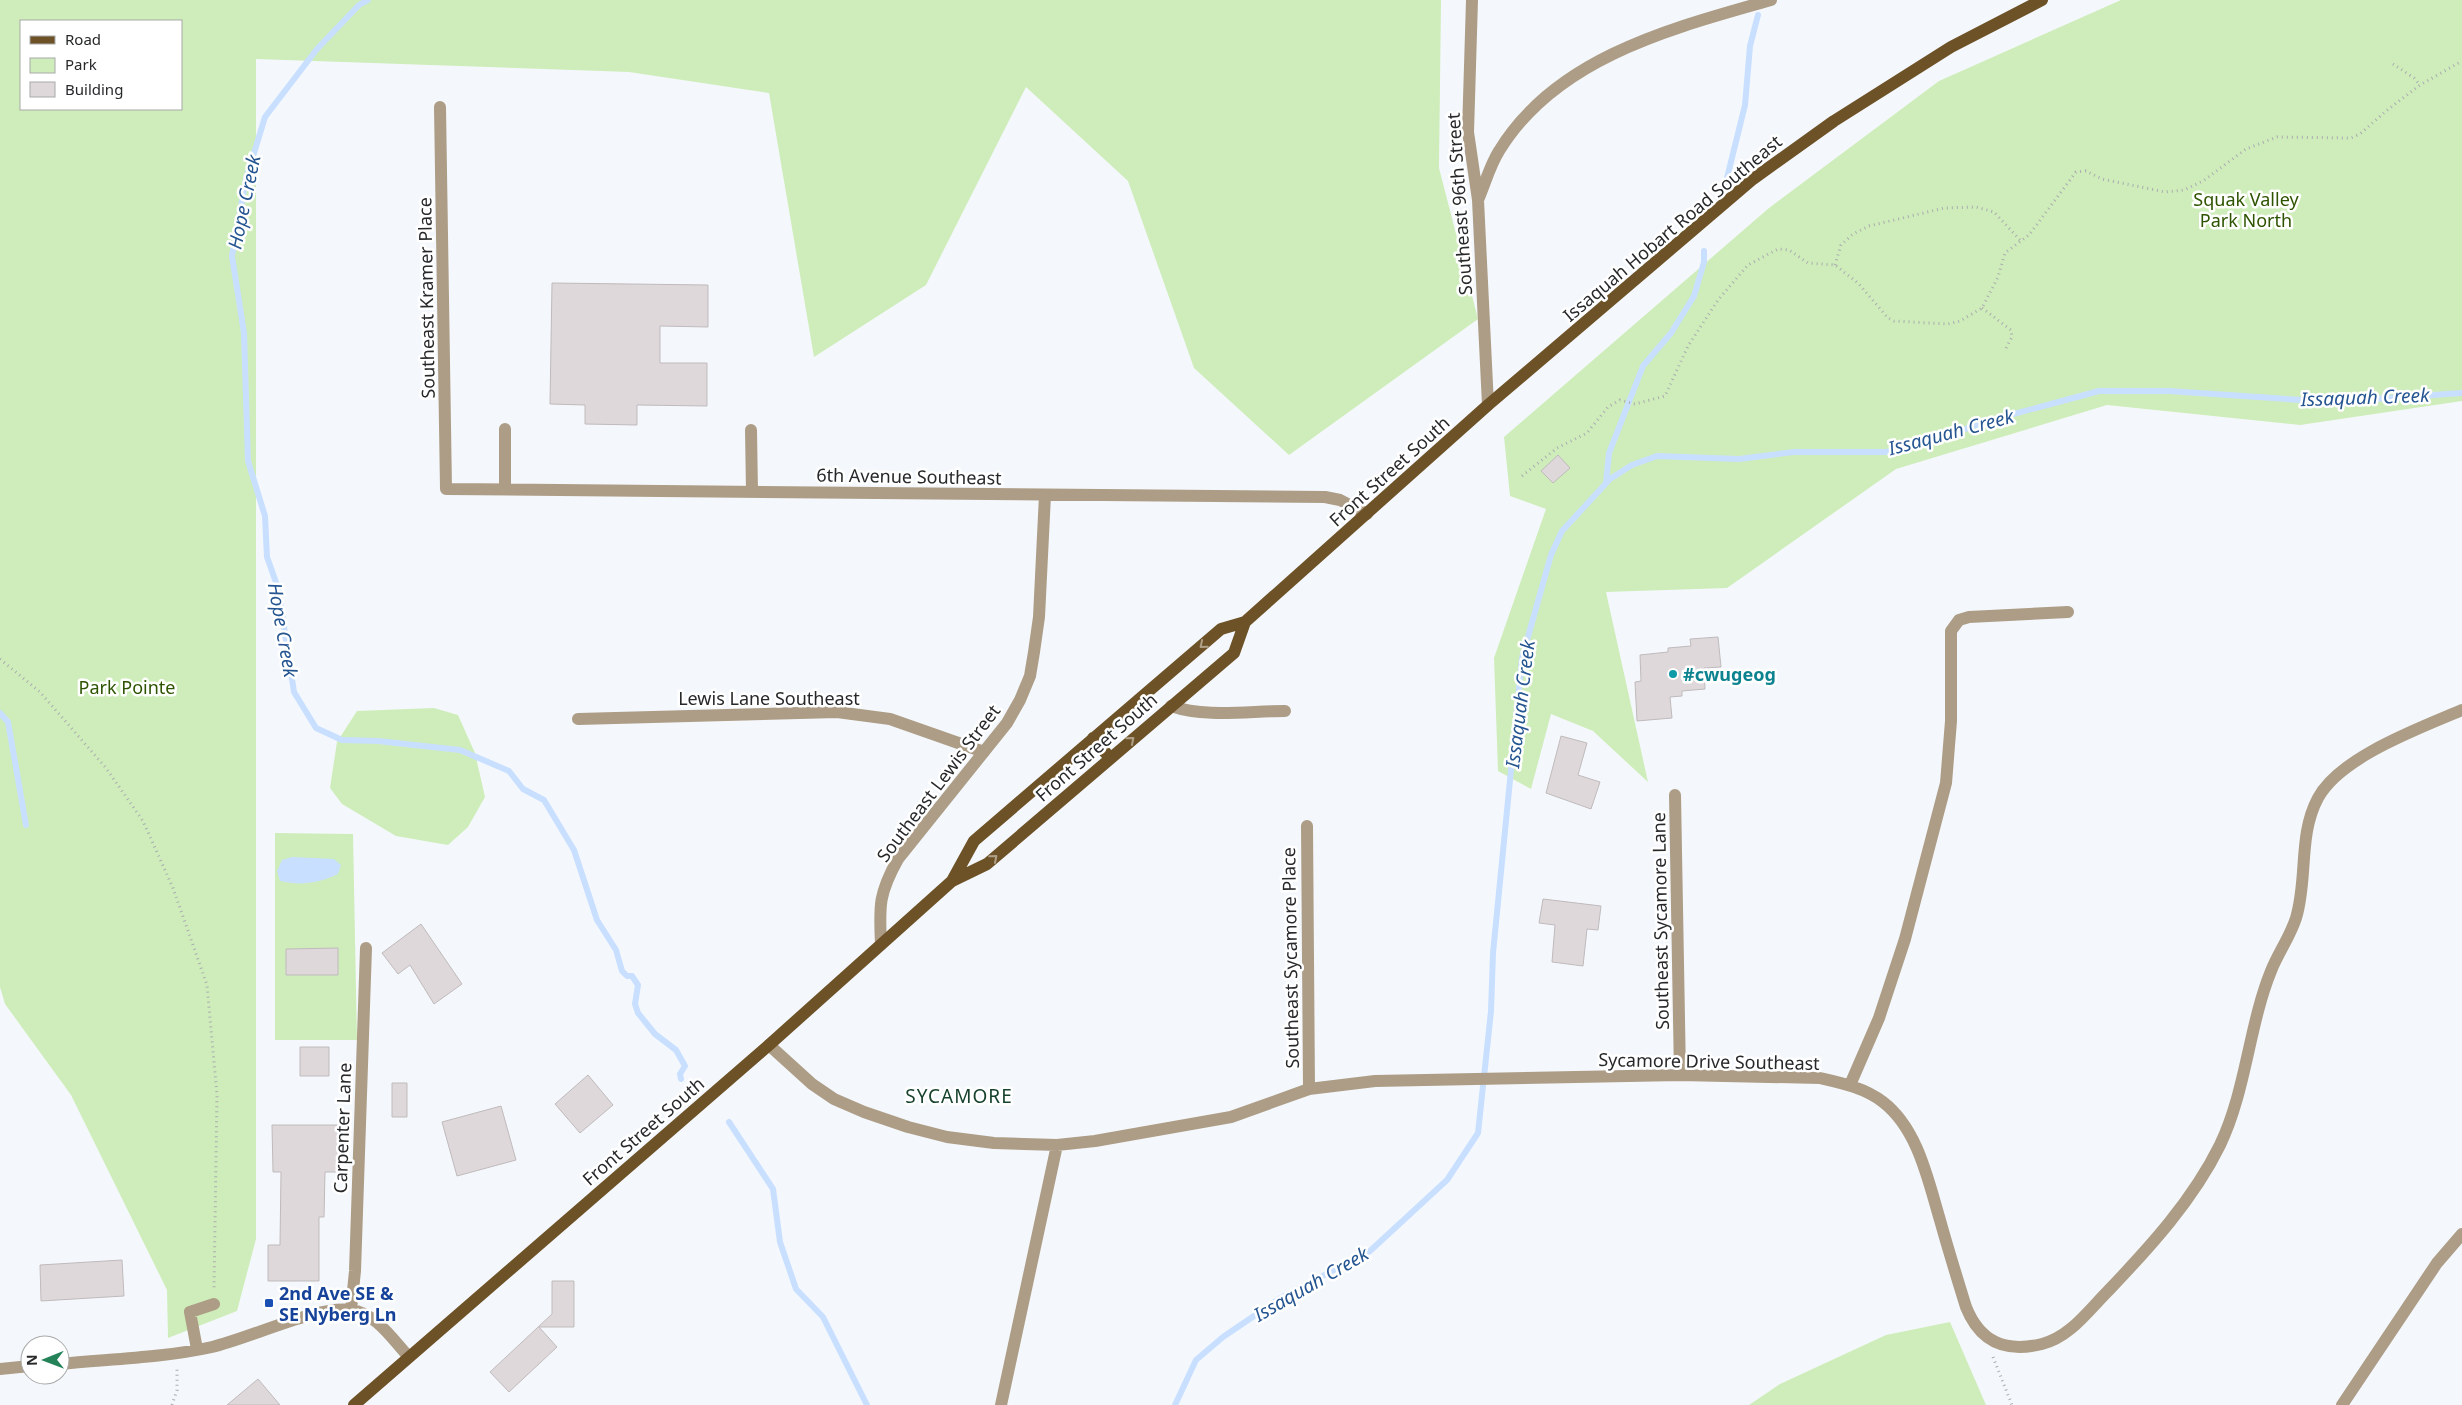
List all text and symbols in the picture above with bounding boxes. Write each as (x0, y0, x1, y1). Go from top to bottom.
legend (20, 20, 182, 110)
text: Road (65, 29, 101, 49)
text: Park (65, 54, 97, 74)
text: Building (65, 79, 123, 99)
street label: Southeast 96th Street (1441, 112, 1477, 296)
street label: Issaquah Hobart Road Southeast (1558, 129, 1787, 327)
water label: Hope Creek (221, 152, 267, 252)
park label: Squak Valley Park North (2193, 187, 2299, 232)
street label: Southeast Kramer Place (412, 197, 440, 399)
water label: Issaquah Creek (2299, 382, 2430, 412)
water label: Issaquah Creek (1884, 403, 2017, 461)
street label: Front Street South (1324, 411, 1454, 531)
street label: 6th Avenue Southeast (816, 462, 1002, 490)
water label: Hope Creek (262, 581, 304, 680)
water label: Issaquah Creek (1499, 638, 1541, 771)
one-way arrow (1199, 639, 1208, 648)
place label: #cwugeog (1683, 662, 1776, 686)
marker: #cwugeog (1667, 668, 1679, 680)
park label: Park Pointe (79, 675, 175, 699)
street label: Lewis Lane Southeast (678, 686, 860, 710)
street label: Front Street South (1030, 687, 1162, 807)
street label: Southeast Lewis Street (871, 699, 1005, 867)
one-way arrow (1125, 737, 1134, 746)
street label: Southeast Sycamore Lane (1646, 812, 1674, 1030)
street label: Southeast Sycamore Place (1276, 847, 1304, 1069)
one-way arrow (989, 854, 998, 863)
street label: Sycamore Drive Southeast (1598, 1047, 1820, 1075)
street label: Carpenter Lane (328, 1062, 356, 1194)
street label: Front Street South (577, 1071, 709, 1191)
district label: SYCAMORE (905, 1083, 1013, 1109)
water label: Issaquah Creek (1248, 1240, 1374, 1328)
place label: 2nd Ave SE & SE Nyberg Ln (279, 1281, 396, 1326)
marker: 2nd Ave SE & SE Nyberg Ln (263, 1297, 275, 1309)
north arrow (20, 1335, 70, 1385)
text: N (22, 1354, 41, 1366)

